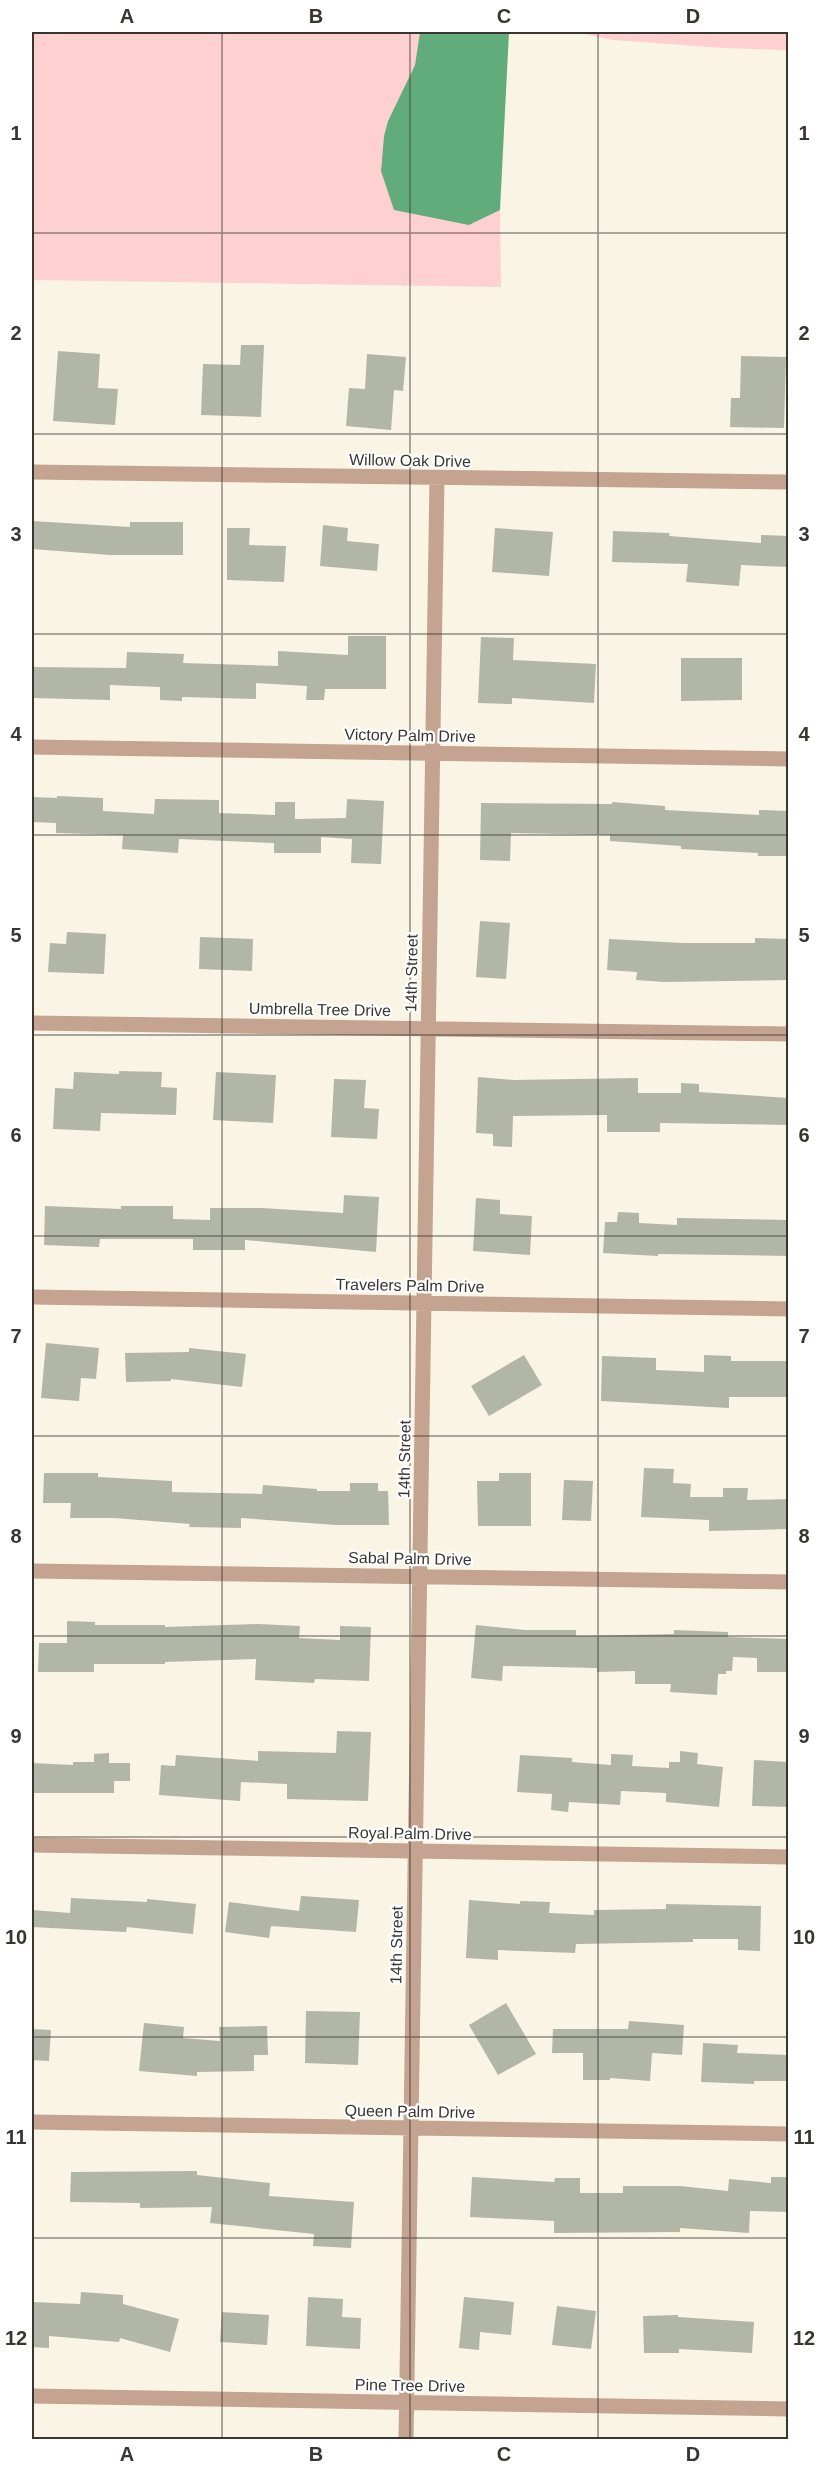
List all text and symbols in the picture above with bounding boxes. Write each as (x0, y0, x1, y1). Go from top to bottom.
text: A (120, 5, 134, 27)
text: B (309, 5, 323, 27)
text: C (497, 5, 511, 27)
text: D (686, 5, 700, 27)
text: 1 (10, 122, 22, 144)
text: 1 (798, 122, 810, 144)
text: 2 (10, 322, 22, 344)
text: 2 (798, 322, 810, 344)
street label: Willow Oak Drive (349, 451, 471, 470)
text: 3 (10, 523, 22, 545)
text: 3 (798, 523, 810, 545)
text: 4 (10, 723, 22, 745)
text: 4 (798, 723, 810, 745)
street label: Victory Palm Drive (344, 726, 476, 745)
text: 5 (10, 924, 22, 946)
text: 5 (798, 924, 810, 946)
street label: 14th Street (402, 933, 421, 1012)
street label: Umbrella Tree Drive (249, 1000, 391, 1019)
text: 6 (10, 1124, 22, 1146)
text: 6 (798, 1124, 810, 1146)
street label: Travelers Palm Drive (335, 1276, 485, 1295)
text: 7 (10, 1325, 22, 1347)
text: 7 (798, 1325, 810, 1347)
street label: 14th Street (395, 1419, 414, 1498)
text: 8 (10, 1525, 22, 1547)
text: 8 (798, 1525, 810, 1547)
street label: Sabal Palm Drive (348, 1549, 472, 1568)
text: 9 (10, 1725, 22, 1747)
text: 9 (798, 1725, 810, 1747)
street label: Royal Palm Drive (348, 1824, 472, 1843)
street label: 14th Street (387, 1905, 406, 1984)
text: 10 (5, 1926, 27, 1948)
text: 10 (793, 1926, 815, 1948)
street label: Queen Palm Drive (344, 2102, 476, 2121)
text: 11 (5, 2126, 27, 2148)
text: 11 (793, 2126, 815, 2148)
text: 12 (5, 2327, 27, 2349)
text: 12 (793, 2327, 815, 2349)
street label: Pine Tree Drive (355, 2376, 465, 2395)
text: A (120, 2443, 134, 2465)
text: B (309, 2443, 323, 2465)
text: C (497, 2443, 511, 2465)
text: D (686, 2443, 700, 2465)

